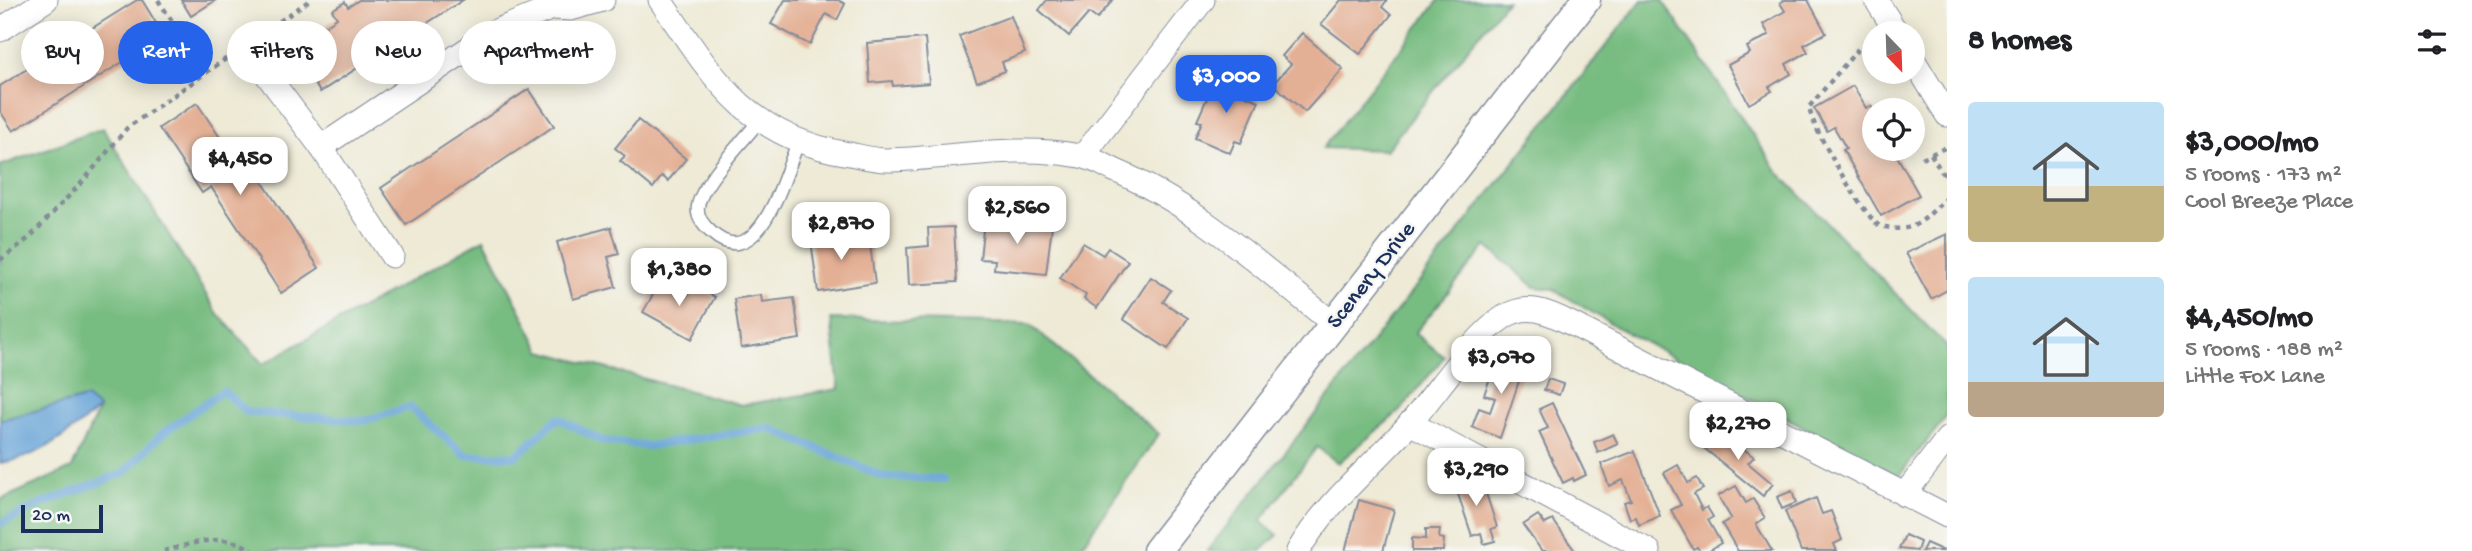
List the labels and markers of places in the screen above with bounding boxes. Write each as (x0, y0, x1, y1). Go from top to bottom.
pin: $3,000 (1169, 55, 1283, 115)
pin: $4,450 (183, 138, 297, 197)
pin: $2,560 (960, 187, 1074, 246)
pin: $2,870 (784, 202, 898, 262)
pin: $1,380 (622, 248, 736, 308)
pin: $3,070 (1444, 336, 1558, 396)
pin: $2,270 (1681, 402, 1795, 462)
pin: $3,290 (1419, 448, 1533, 508)

